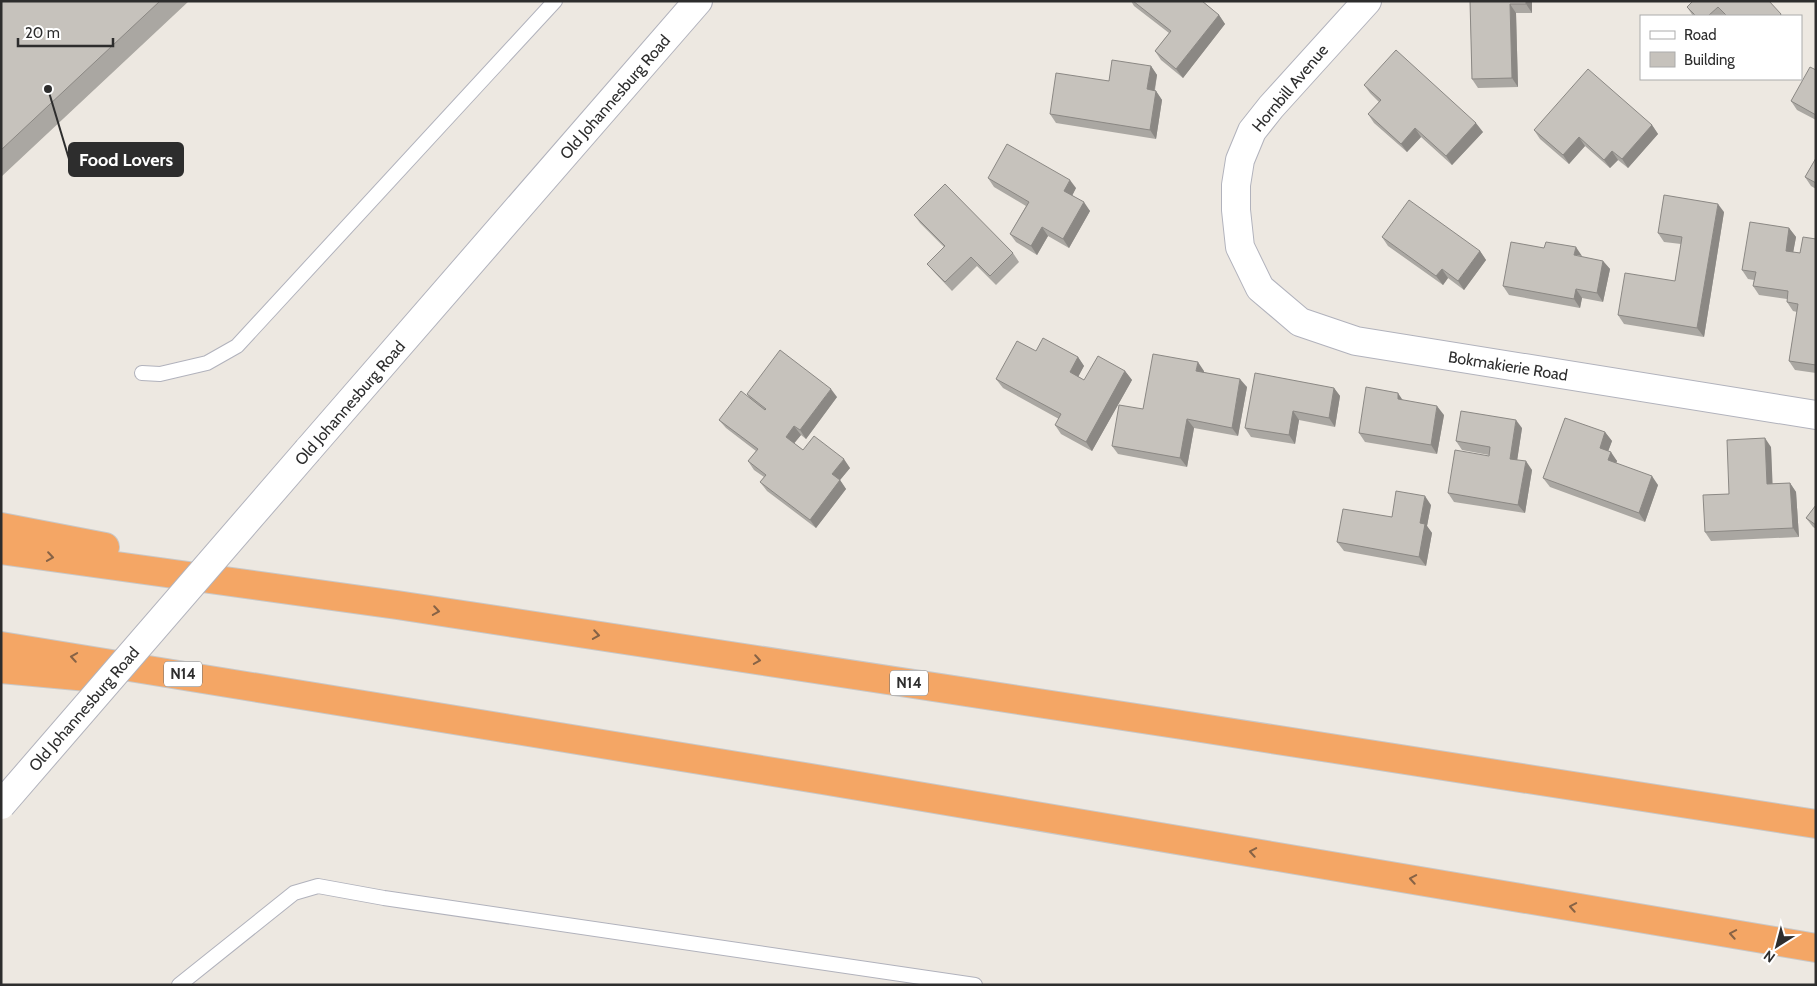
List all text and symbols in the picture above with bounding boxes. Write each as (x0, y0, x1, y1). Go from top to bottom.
scale bar (18, 15, 112, 47)
legend (1640, 15, 1802, 80)
text: 20 m (25, 24, 60, 42)
text: Road (1684, 26, 1717, 44)
street label: Old Johannesburg Road (556, 31, 674, 163)
street label: Hornbill Avenue (1248, 41, 1332, 135)
text: Building (1684, 51, 1735, 69)
callout: Food Lovers (69, 143, 183, 176)
text: Food Lovers (79, 149, 174, 171)
street label: Old Johannesburg Road (291, 337, 409, 469)
street label: Bokmakierie Road (1447, 347, 1569, 385)
one-way arrow (46, 551, 54, 562)
one-way arrow (432, 605, 440, 616)
one-way arrow (592, 630, 601, 640)
street label: Old Johannesburg Road (25, 643, 143, 775)
one-way arrow (70, 653, 78, 663)
one-way arrow (753, 654, 761, 665)
road number: N14 (164, 662, 202, 686)
road number: N14 (890, 670, 928, 696)
one-way arrow (1248, 847, 1256, 858)
one-way arrow (1408, 875, 1417, 885)
one-way arrow (1569, 902, 1577, 912)
north arrow (1752, 921, 1802, 971)
one-way arrow (1729, 930, 1738, 940)
text: N (1760, 946, 1779, 967)

